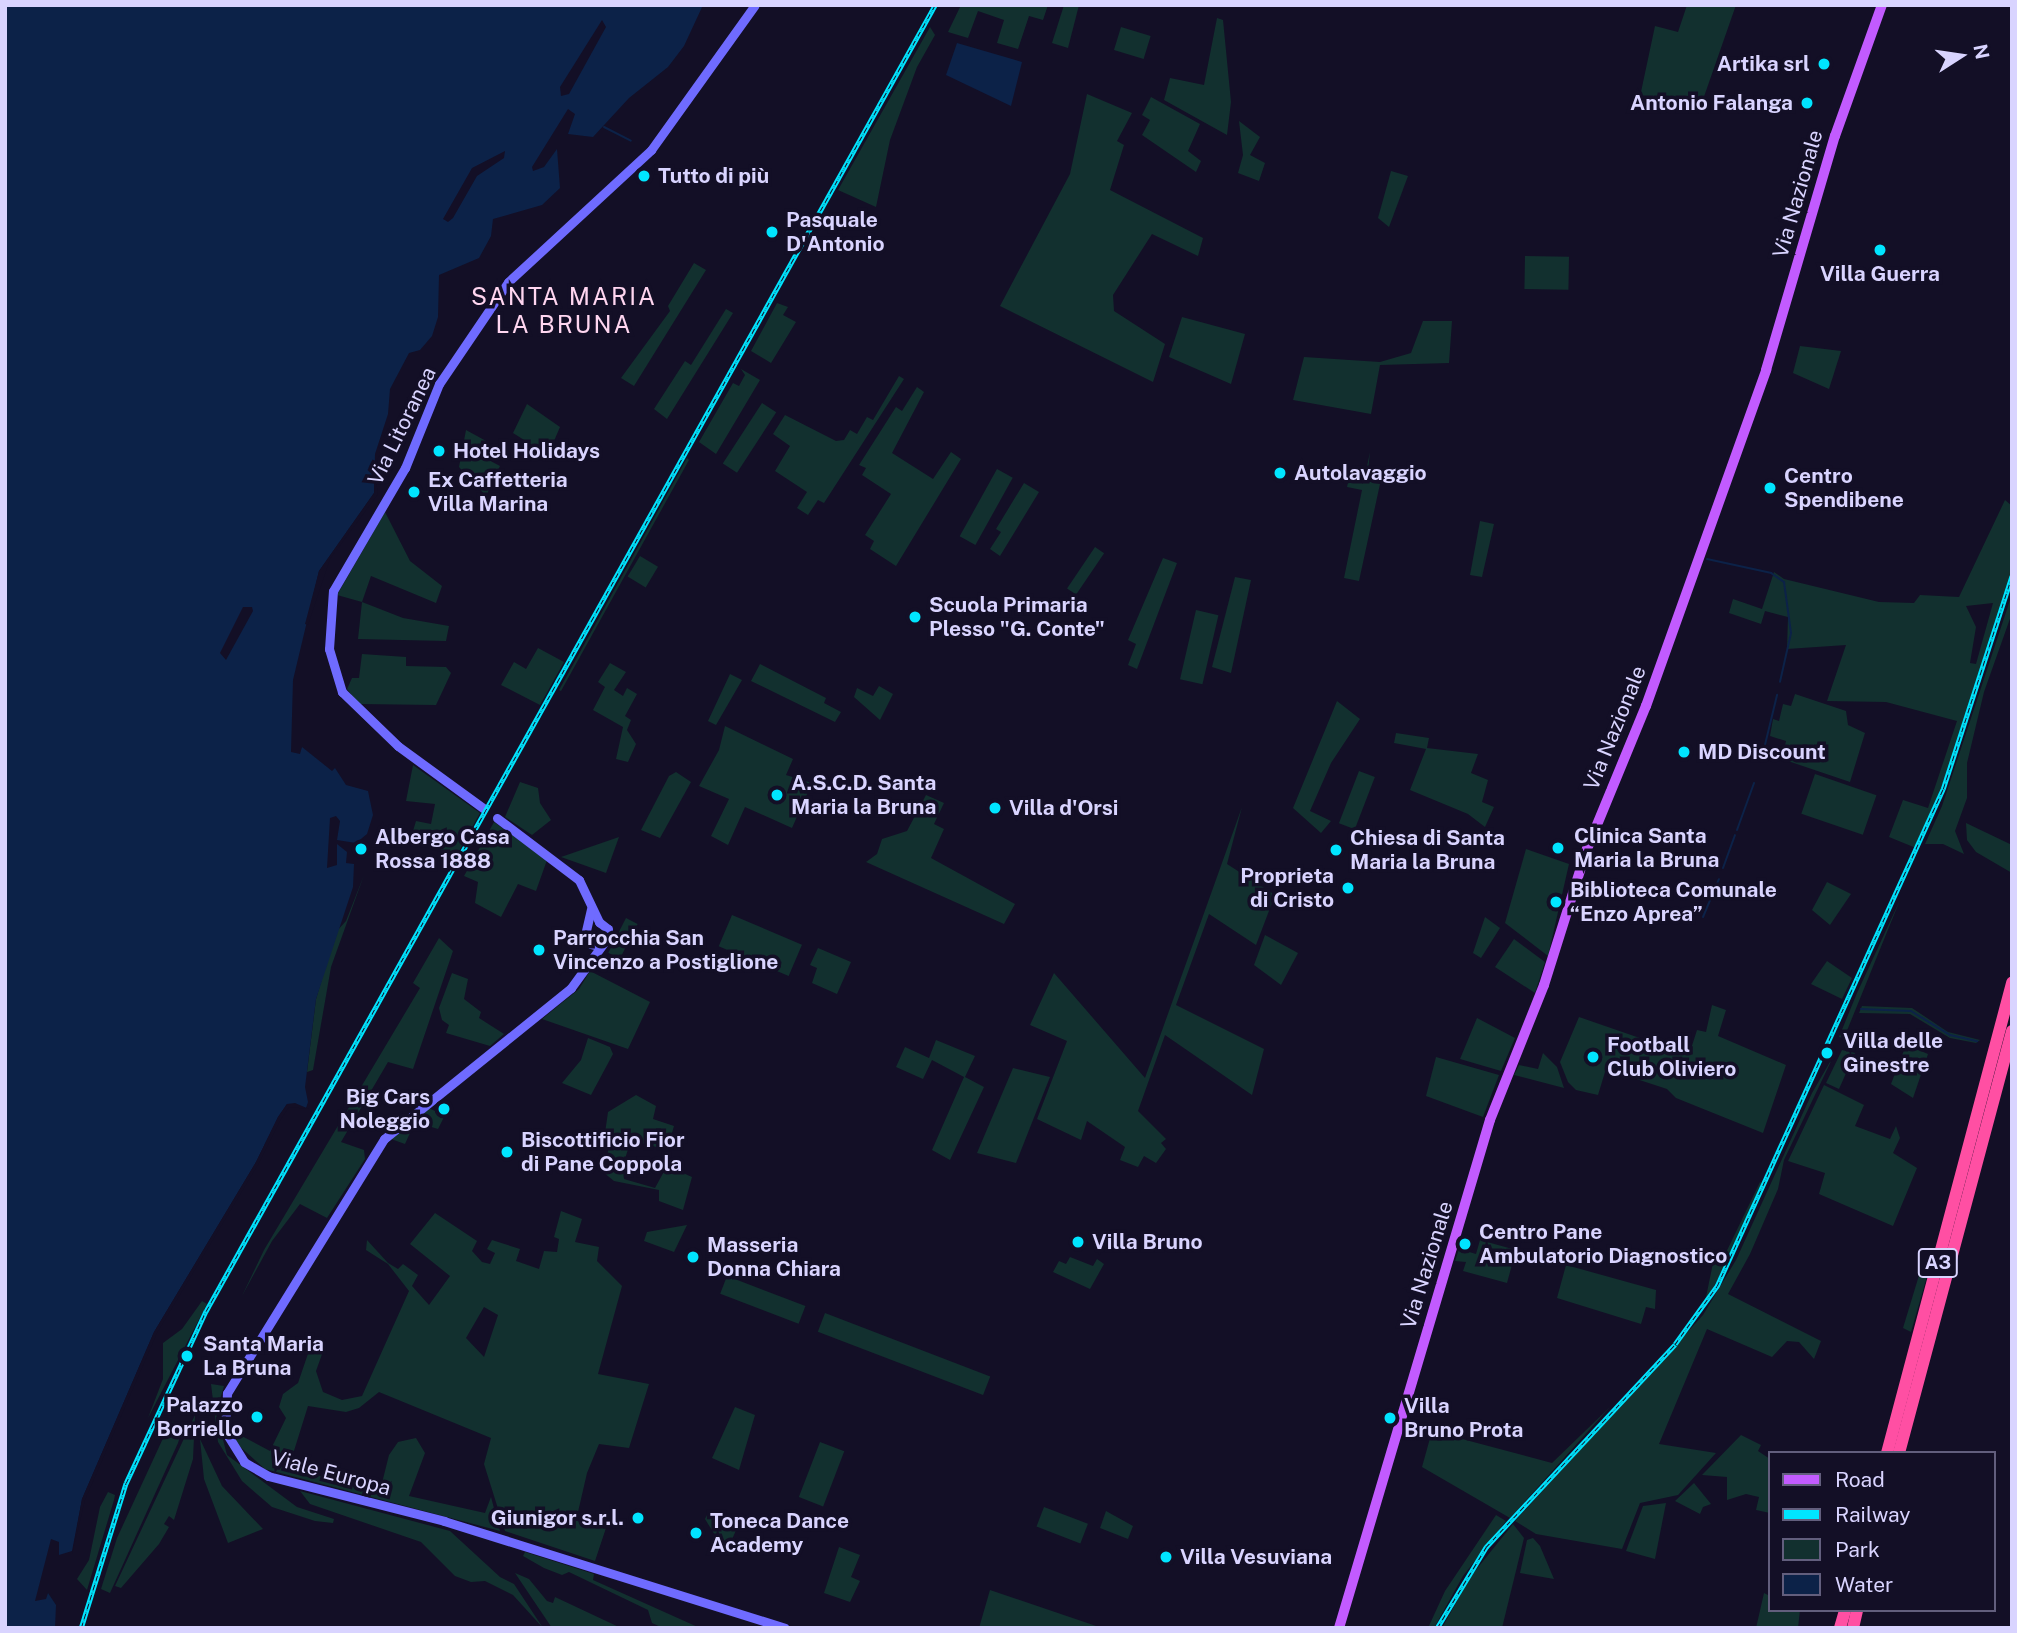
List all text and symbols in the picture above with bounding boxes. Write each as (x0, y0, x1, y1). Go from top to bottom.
north arrow (1926, 21, 1996, 91)
text: N (1969, 42, 1994, 61)
place label: Artika srl (1717, 51, 1810, 77)
marker: Artika srl (1816, 56, 1832, 72)
place label: Antonio Falanga (1630, 90, 1793, 116)
marker: Antonio Falanga (1799, 95, 1815, 111)
street label: Via Nazionale (1768, 127, 1828, 261)
place label: Tutto di più (658, 163, 769, 189)
marker: Tutto di più (636, 168, 652, 184)
place label: Pasquale D'Antonio (786, 207, 885, 257)
marker: Pasquale D'Antonio (764, 224, 780, 240)
marker: Villa Guerra (1872, 242, 1888, 258)
place label: Villa Guerra (1820, 261, 1940, 287)
district label: SANTA MARIA LA BRUNA (472, 283, 656, 339)
street label: Via Litoranea (363, 363, 441, 489)
place label: Hotel Holidays (453, 438, 600, 464)
marker: Hotel Holidays (431, 443, 447, 459)
place label: Autolavaggio (1294, 460, 1427, 486)
place label: Centro Spendibene (1784, 463, 1904, 513)
marker: Autolavaggio (1272, 465, 1288, 481)
place label: Ex Caffetteria Villa Marina (428, 467, 568, 517)
marker: Centro Spendibene (1762, 480, 1778, 496)
marker: Ex Caffetteria Villa Marina (406, 484, 422, 500)
place label: Scuola Primaria Plesso "G. Conte" (929, 592, 1105, 642)
marker: Scuola Primaria Plesso "G. Conte" (907, 609, 923, 625)
street label: Via Nazionale (1579, 662, 1651, 794)
place label: MD Discount (1698, 739, 1826, 765)
marker: MD Discount (1676, 744, 1692, 760)
place label: A.S.C.D. Santa Maria la Bruna (791, 770, 936, 820)
marker: A.S.C.D. Santa Maria la Bruna (769, 787, 785, 803)
place label: Villa d'Orsi (1009, 795, 1119, 821)
marker: Villa d'Orsi (987, 800, 1003, 816)
place label: Clinica Santa Maria la Bruna (1574, 823, 1719, 873)
place label: Albergo Casa Rossa 1888 (375, 824, 510, 874)
place label: Chiesa di Santa Maria la Bruna (1350, 825, 1505, 875)
marker: Clinica Santa Maria la Bruna (1548, 838, 1568, 858)
marker: Albergo Casa Rossa 1888 (353, 841, 369, 857)
marker: Chiesa di Santa Maria la Bruna (1328, 842, 1344, 858)
place label: Proprieta di Cristo (1240, 863, 1334, 913)
place label: Biblioteca Comunale “Enzo Aprea” (1570, 877, 1777, 927)
marker: Proprieta di Cristo (1340, 880, 1356, 896)
marker: Biblioteca Comunale “Enzo Aprea” (1548, 894, 1564, 910)
place label: Parrocchia San Vincenzo a Postiglione (553, 925, 779, 975)
marker: Parrocchia San Vincenzo a Postiglione (531, 942, 547, 958)
place label: Villa delle Ginestre (1843, 1028, 1943, 1078)
place label: Football Club Oliviero (1607, 1032, 1736, 1082)
marker: Villa delle Ginestre (1817, 1043, 1837, 1063)
marker: Football Club Oliviero (1585, 1049, 1601, 1065)
place label: Big Cars Noleggio (340, 1084, 430, 1134)
marker: Big Cars Noleggio (436, 1101, 452, 1117)
place label: Biscottificio Fior di Pane Coppola (521, 1127, 685, 1177)
marker: Biscottificio Fior di Pane Coppola (499, 1144, 515, 1160)
street label: Via Nazionale (1396, 1198, 1458, 1332)
place label: Centro Pane Ambulatorio Diagnostico (1479, 1219, 1727, 1269)
place label: Villa Bruno (1092, 1229, 1203, 1255)
place label: Masseria Donna Chiara (707, 1232, 841, 1282)
marker: Villa Bruno (1070, 1234, 1086, 1250)
marker: Centro Pane Ambulatorio Diagnostico (1457, 1236, 1473, 1252)
road number: A3 (1917, 1247, 1959, 1278)
marker: Masseria Donna Chiara (685, 1249, 701, 1265)
place label: Santa Maria La Bruna (203, 1331, 324, 1381)
marker: Santa Maria La Bruna (177, 1346, 197, 1366)
place label: Palazzo Borriello (156, 1392, 243, 1442)
place label: Villa Bruno Prota (1404, 1393, 1524, 1443)
marker: Palazzo Borriello (249, 1409, 265, 1425)
marker: Villa Bruno Prota (1382, 1410, 1398, 1426)
street label: Viale Europa (268, 1445, 394, 1501)
legend (1769, 1451, 1996, 1612)
text: Road (1835, 1467, 1885, 1492)
text: Railway (1835, 1502, 1911, 1527)
place label: Giunigor s.r.l. (491, 1505, 624, 1531)
place label: Toneca Dance Academy (710, 1508, 849, 1558)
marker: Giunigor s.r.l. (630, 1510, 646, 1526)
marker: Toneca Dance Academy (688, 1525, 704, 1541)
text: Park (1835, 1537, 1880, 1562)
place label: Villa Vesuviana (1180, 1544, 1332, 1570)
marker: Villa Vesuviana (1158, 1549, 1174, 1565)
text: Water (1835, 1572, 1893, 1597)

